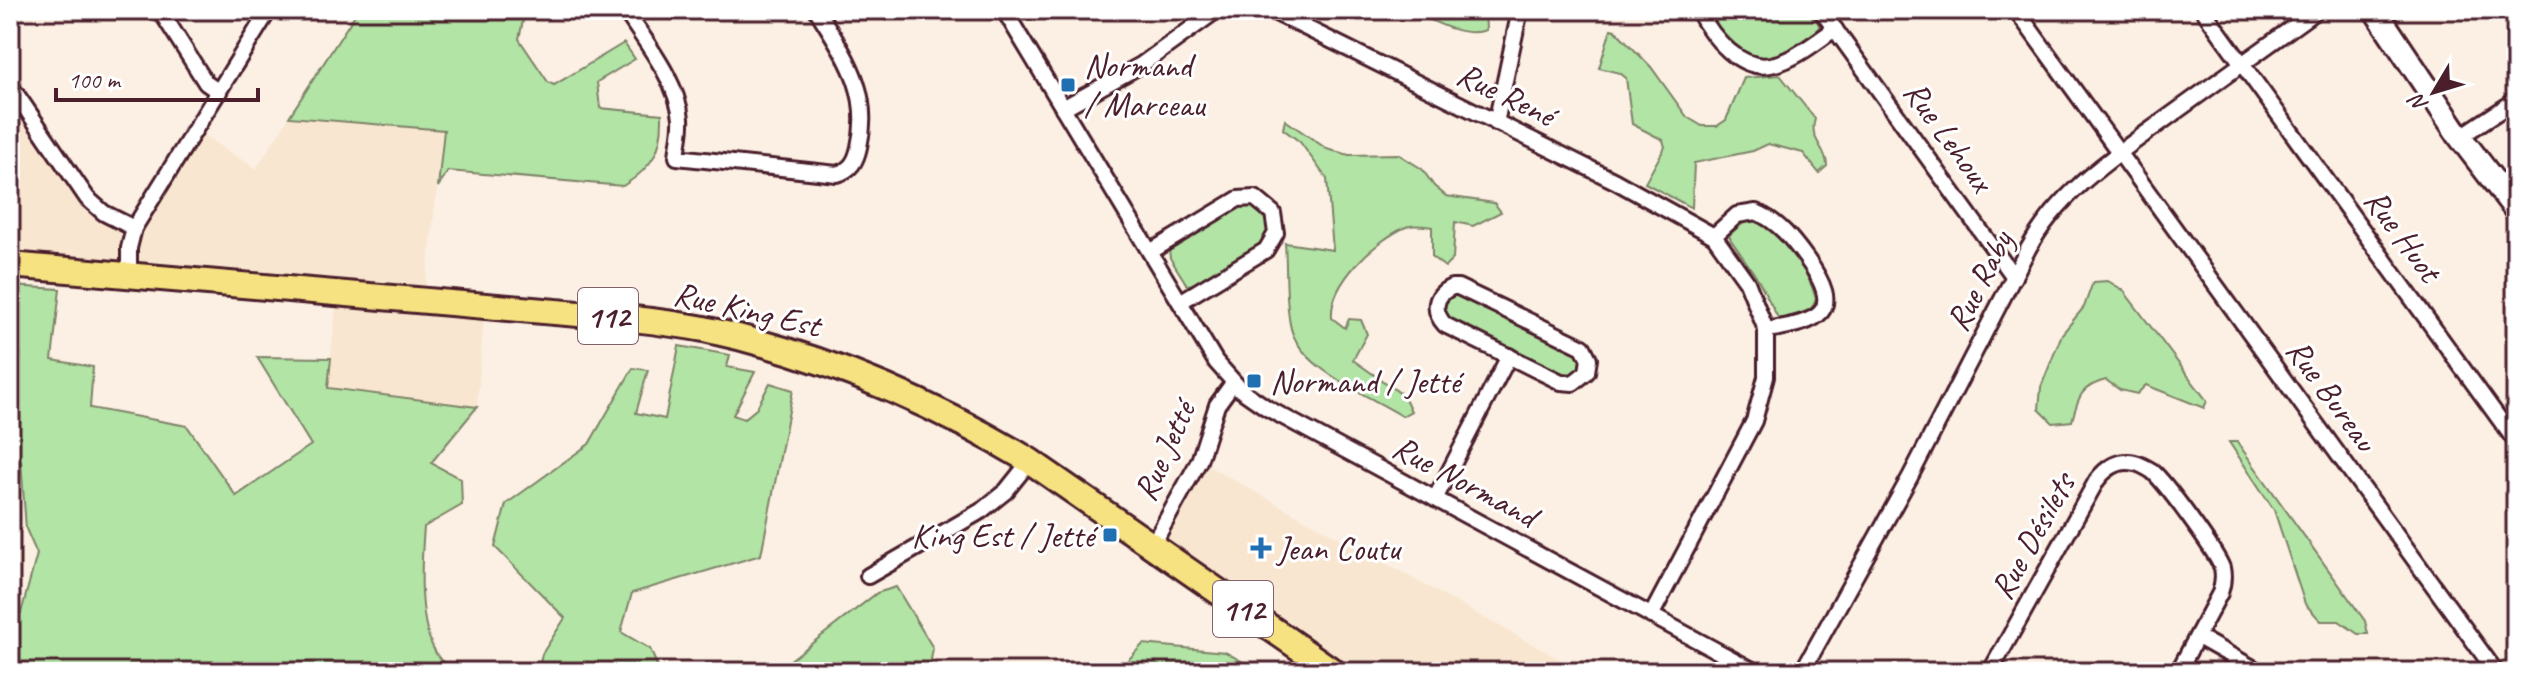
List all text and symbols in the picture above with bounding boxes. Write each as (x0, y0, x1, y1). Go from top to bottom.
place label: Normand / Marceau (1084, 44, 1207, 126)
scale bar (56, 52, 258, 102)
street label: Rue René (1450, 52, 1566, 138)
north arrow (2394, 52, 2474, 132)
text: 100 m (68, 65, 122, 95)
street label: Rue Lehoux (1894, 72, 2005, 202)
marker: Normand / Marceau (1059, 76, 1077, 94)
text: N (2402, 87, 2434, 118)
street label: Rue Huot (2355, 180, 2453, 293)
street label: Rue Raby (1936, 222, 2023, 338)
street label: Rue King Est (670, 271, 828, 348)
road number: 112 (578, 288, 638, 344)
street label: Rue Bureau (2277, 330, 2389, 462)
place label: Normand / Jetté (1270, 360, 1465, 403)
marker: Normand / Jetté (1245, 372, 1263, 390)
street label: Rue Jetté (1123, 390, 1207, 507)
street label: Rue Normand (1386, 425, 1548, 539)
street label: Rue Désilets (1980, 463, 2086, 607)
place label: King Est / Jetté (912, 514, 1099, 557)
marker: King Est / Jetté (1101, 526, 1119, 544)
place label: Jean Coutu (1275, 527, 1402, 570)
marker: Jean Coutu (1252, 539, 1270, 557)
road number: 112 (1213, 581, 1273, 637)

